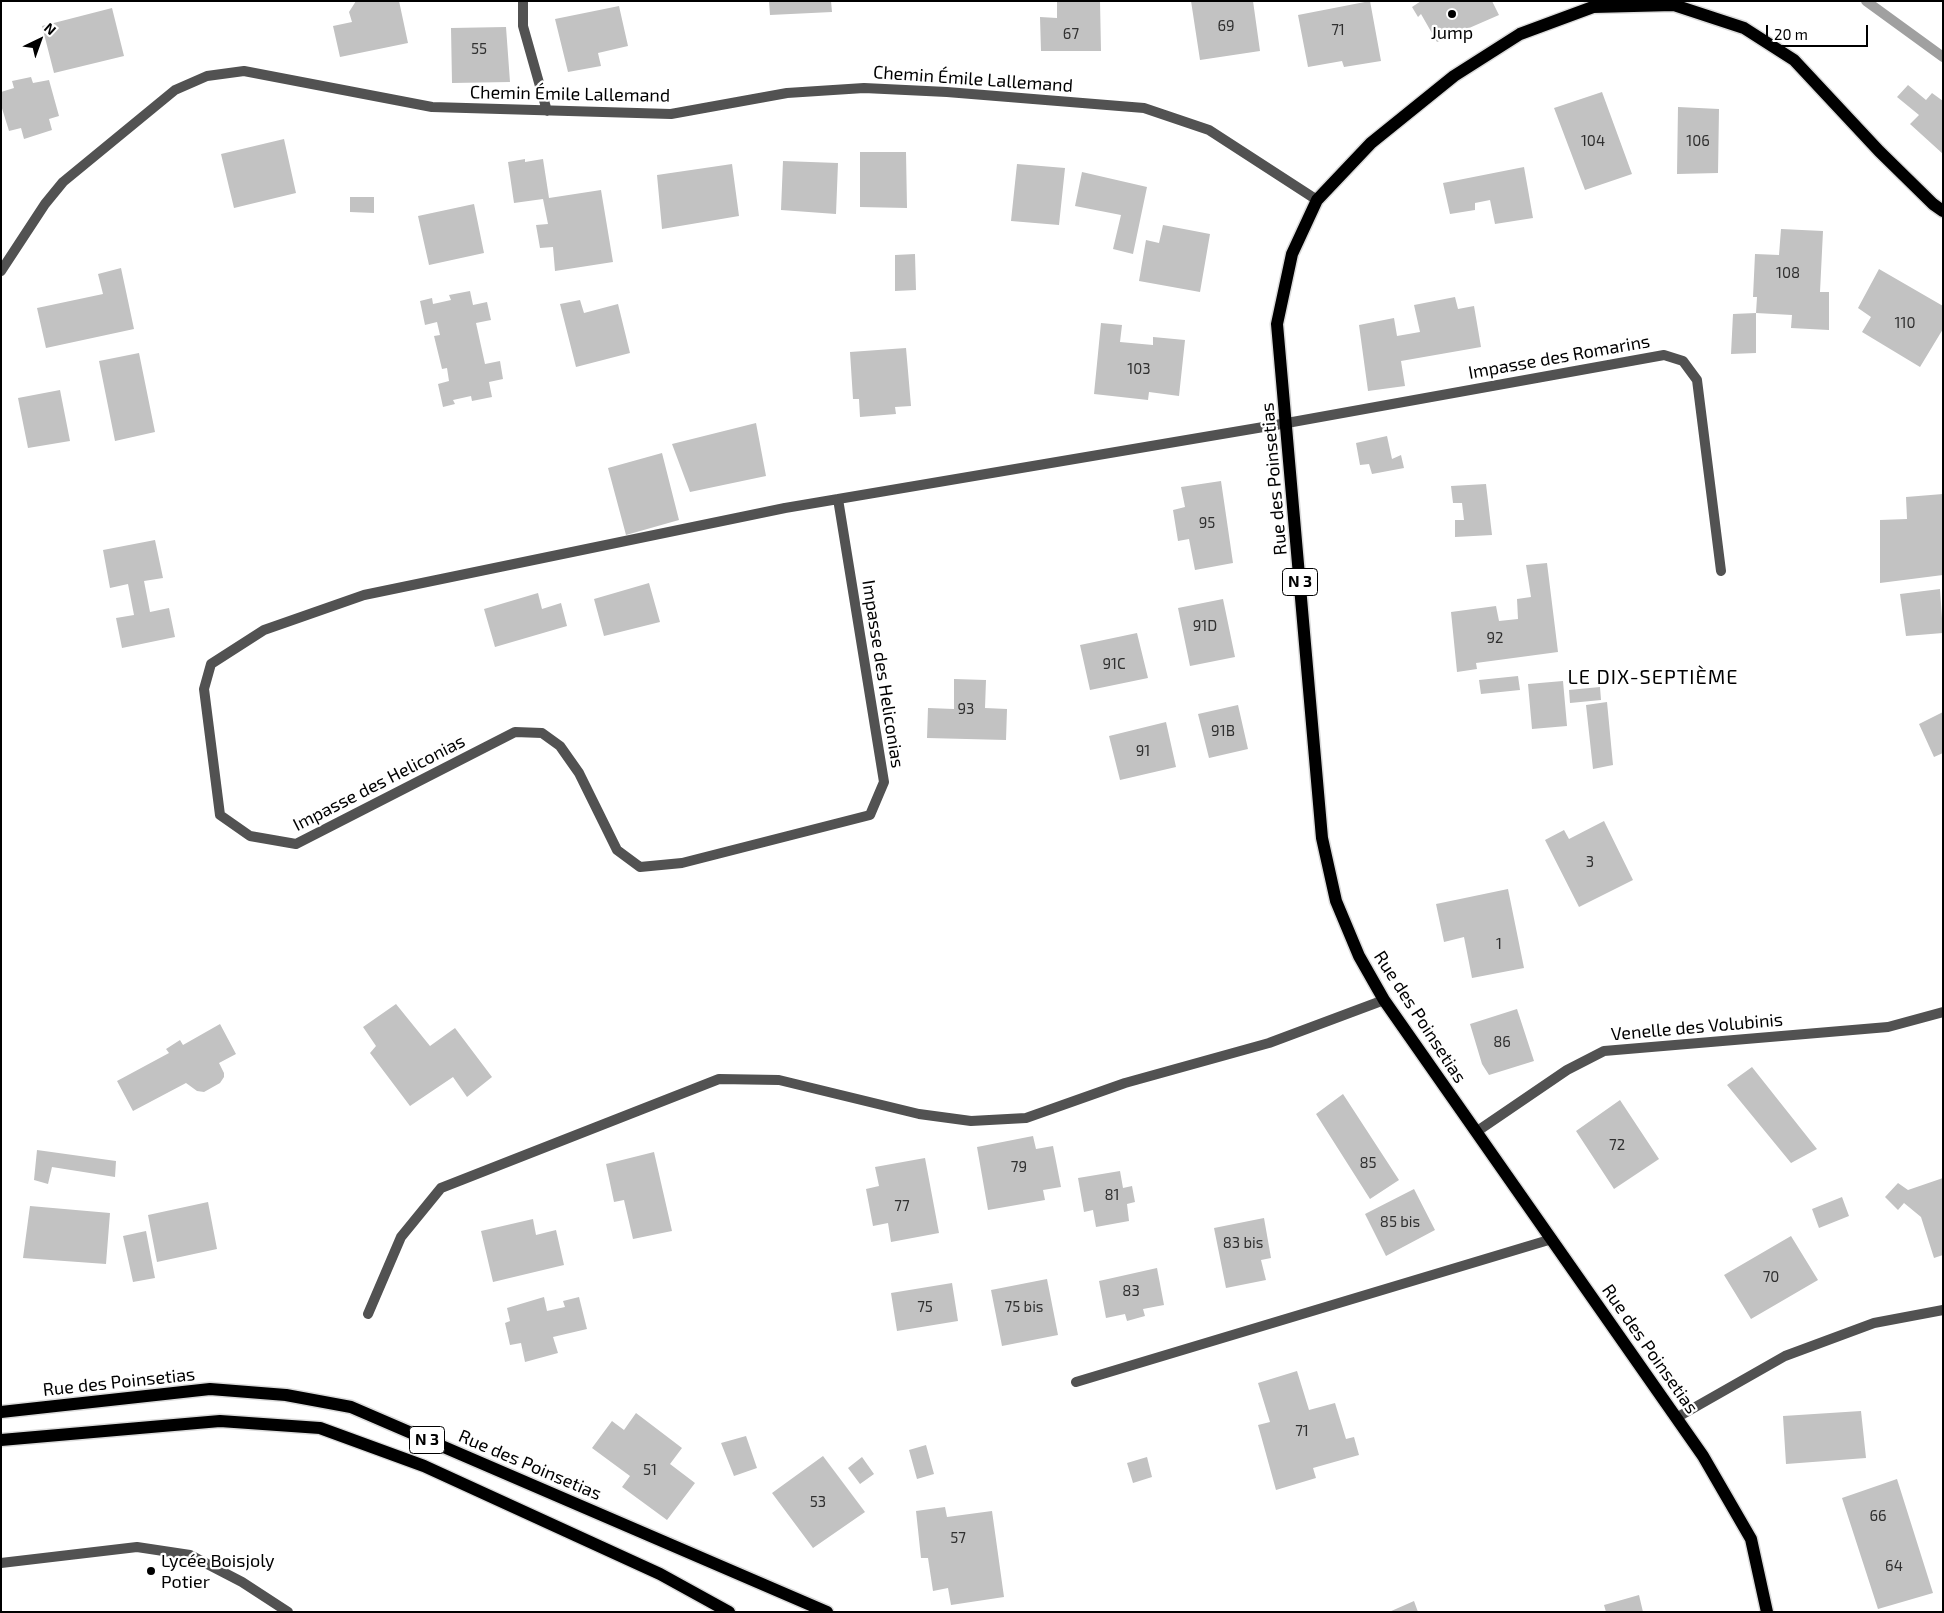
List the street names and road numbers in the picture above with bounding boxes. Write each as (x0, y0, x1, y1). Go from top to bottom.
street label: Chemin Émile Lallemand (872, 61, 1074, 97)
street label: Chemin Émile Lallemand (470, 81, 670, 107)
street label: Impasse des Romarins (1466, 330, 1652, 384)
street label: Rue des Poinsetias (1257, 402, 1291, 556)
road number: N 3 (1282, 568, 1318, 596)
street label: Impasse des Heliconias (857, 578, 909, 770)
street label: Impasse des Heliconias (289, 730, 469, 836)
street label: Rue des Poinsetias (1369, 947, 1471, 1087)
street label: Venelle des Volubinis (1610, 1009, 1784, 1045)
street label: Rue des Poinsetias (1597, 1280, 1703, 1418)
street label: Rue des Poinsetias (42, 1363, 196, 1401)
street label: Rue des Poinsetias (455, 1425, 605, 1505)
road number: N 3 (410, 1426, 444, 1454)

